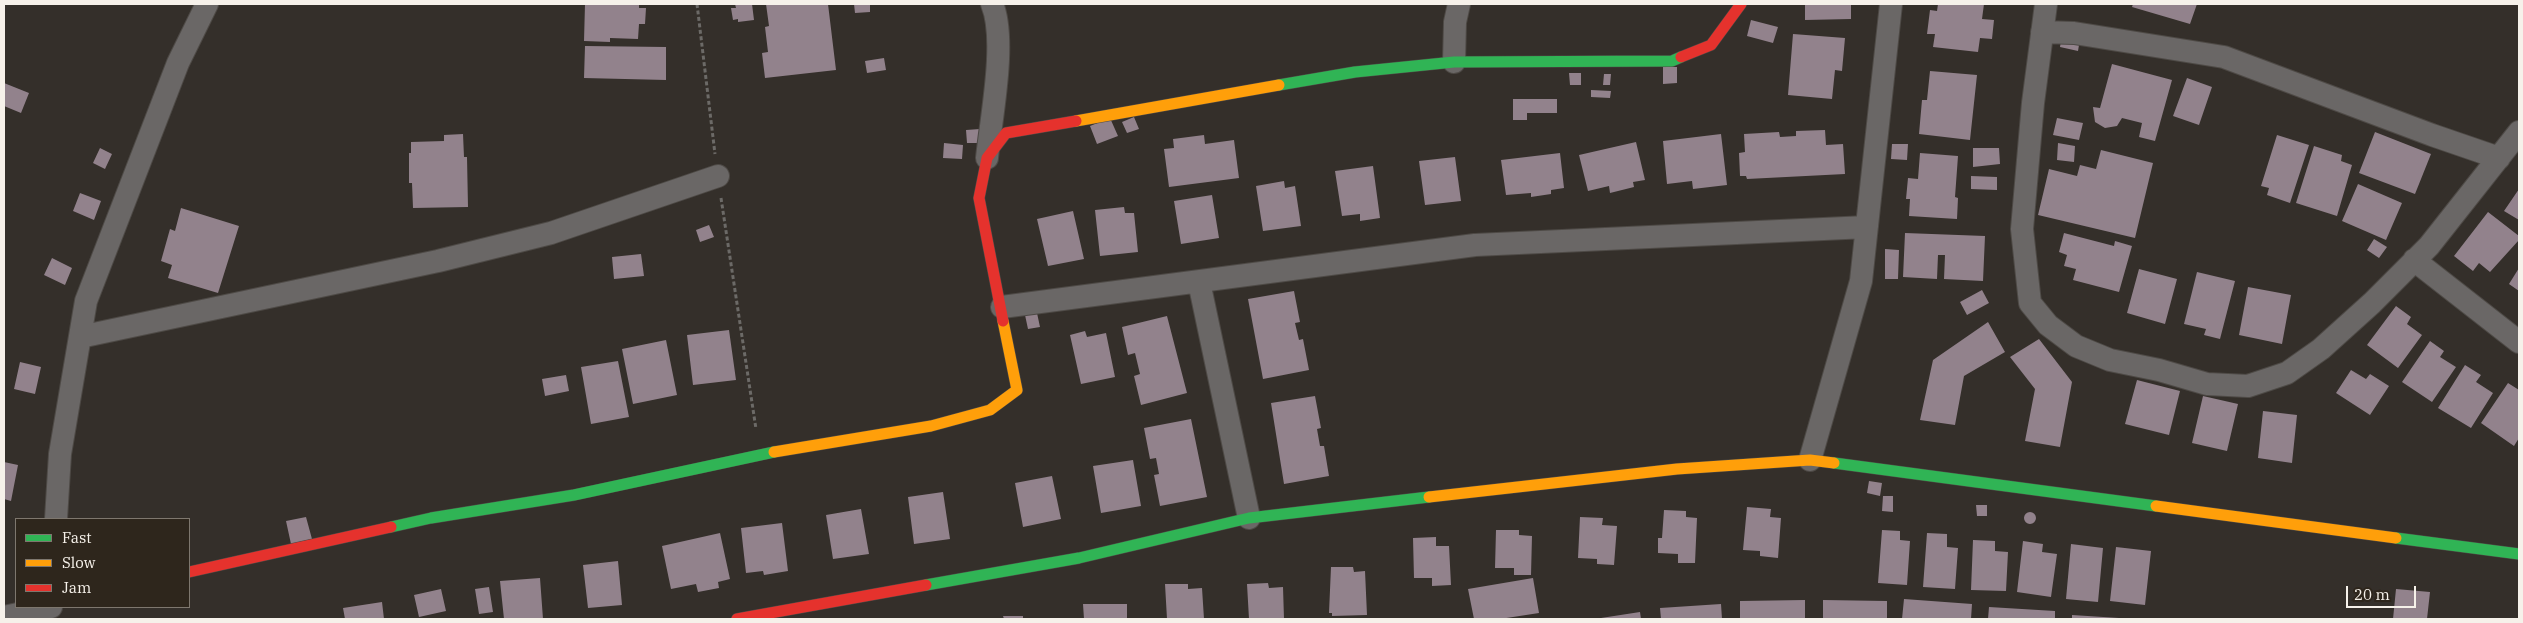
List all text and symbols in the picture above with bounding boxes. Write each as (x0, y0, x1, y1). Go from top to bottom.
legend (15, 518, 190, 608)
text: Fast (62, 528, 92, 547)
text: Slow (62, 553, 95, 572)
scale bar (2348, 576, 2418, 608)
text: Jam (62, 578, 91, 597)
text: 20 m (2354, 585, 2390, 604)

